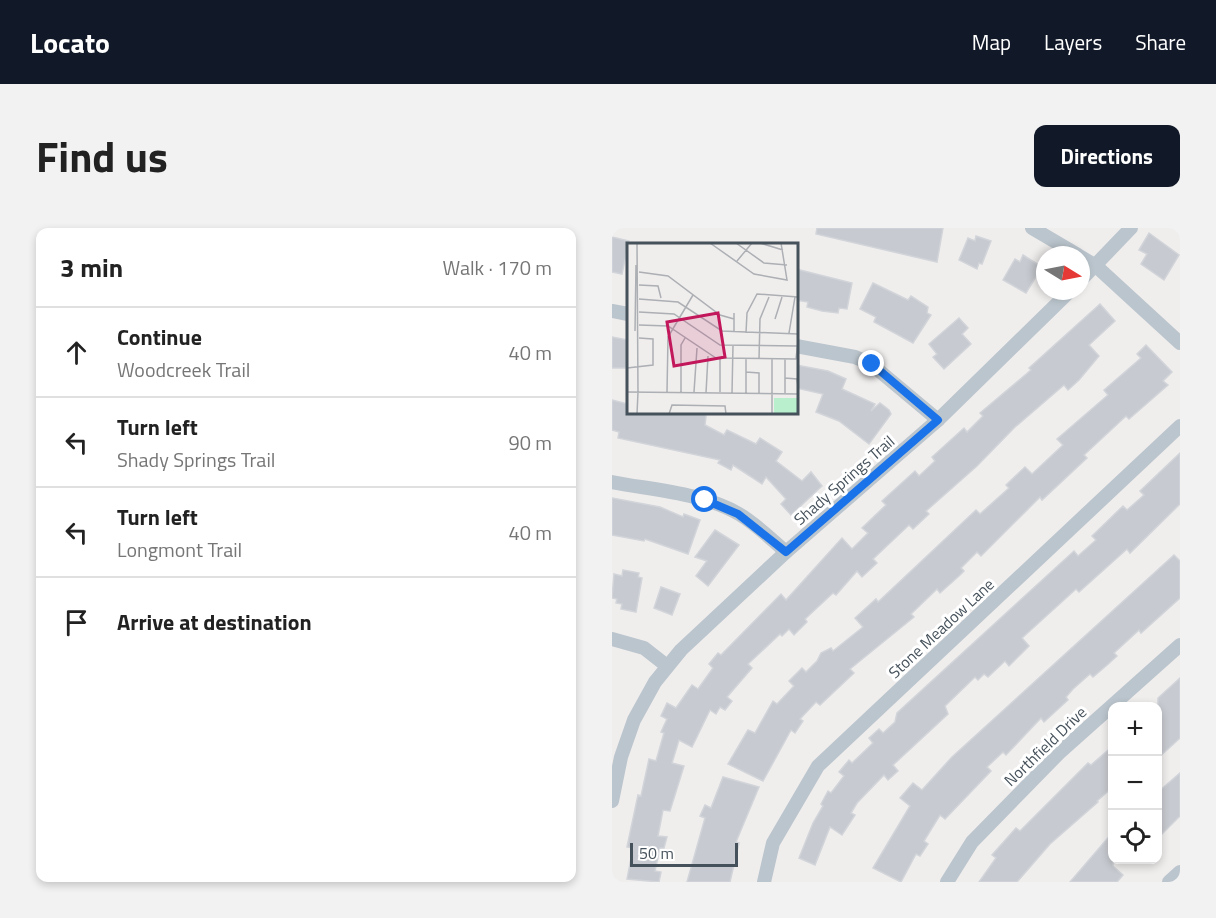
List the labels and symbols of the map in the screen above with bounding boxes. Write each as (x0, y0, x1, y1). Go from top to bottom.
inset map (627, 243, 798, 414)
north arrow (1036, 246, 1090, 300)
route end (858, 350, 884, 376)
street label: Shady Springs Trail (788, 429, 900, 531)
route start (691, 486, 717, 512)
street label: Stone Meadow Lane (883, 572, 999, 684)
street label: Northfield Drive (998, 700, 1092, 792)
scale bar (630, 840, 738, 868)

